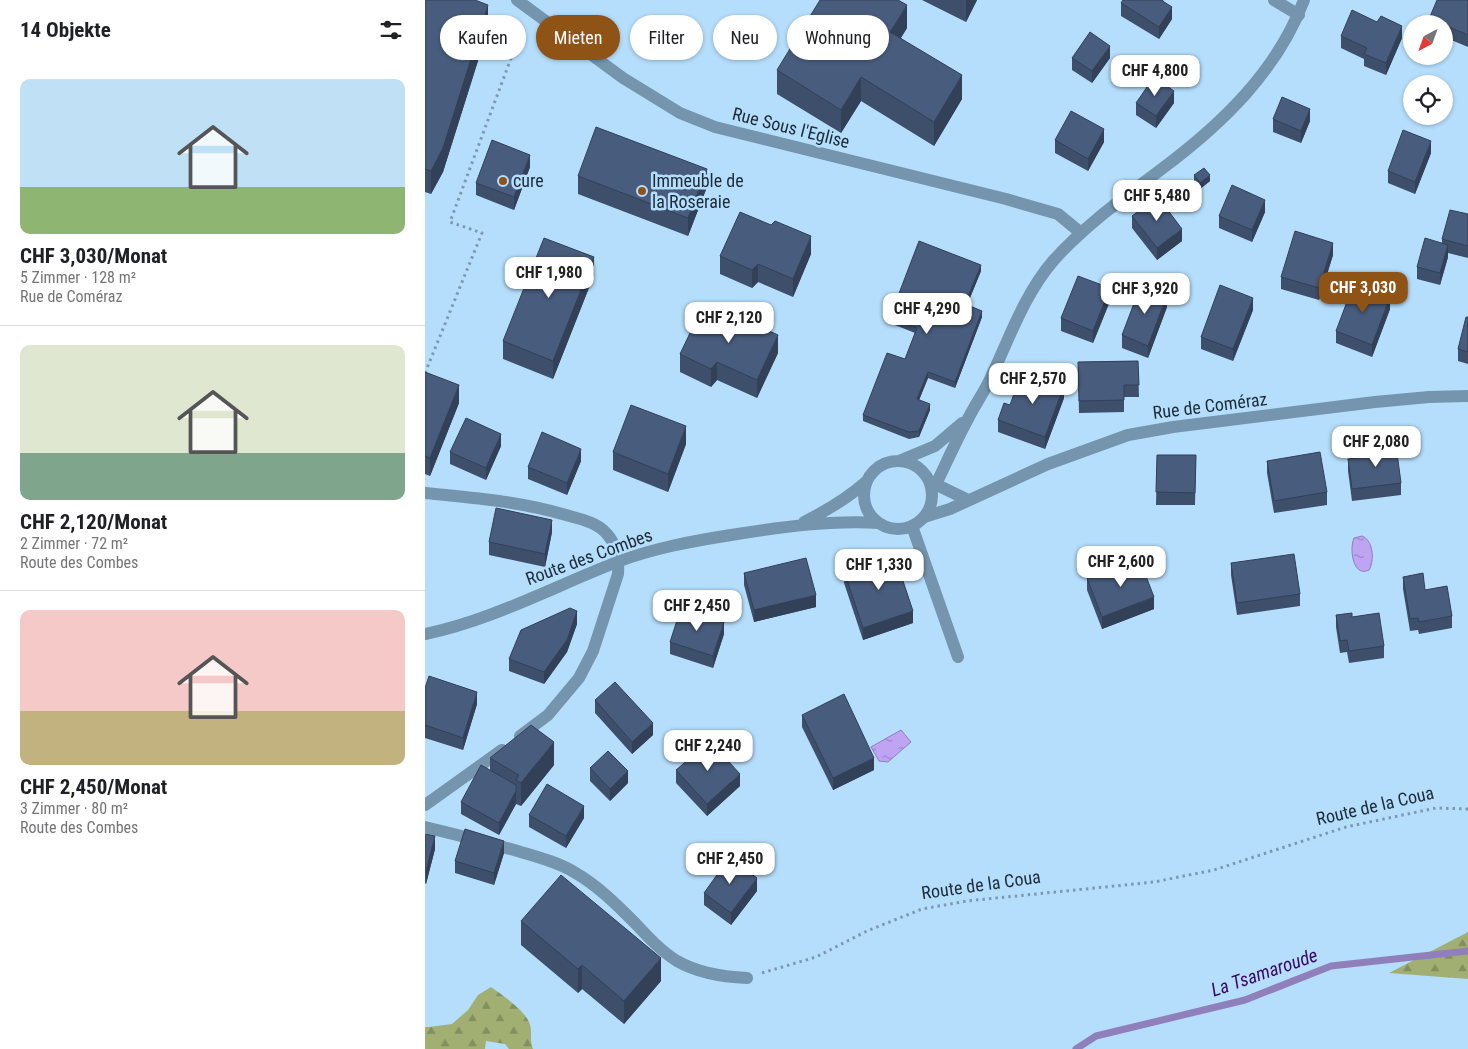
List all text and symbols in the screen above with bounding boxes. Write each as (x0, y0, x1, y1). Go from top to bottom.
chip: Kaufen (440, 15, 526, 60)
chip: Mieten (536, 15, 620, 60)
chip: Filter (630, 15, 703, 60)
chip: Neu (713, 15, 777, 60)
chip: Wohnung (787, 15, 889, 60)
north arrow (1403, 15, 1453, 65)
map controls (1403, 15, 1453, 125)
icon: filters (377, 16, 405, 44)
text: 14 Objekte (20, 18, 111, 42)
pin: CHF 4,800 (1098, 54, 1212, 97)
text: CHF 4,800 (1122, 61, 1188, 80)
button: locate (1403, 75, 1453, 125)
street label: Rue Sous l'Eglise (730, 103, 852, 152)
icon: home (168, 112, 258, 202)
place label: cure (513, 170, 544, 191)
place label: Immeuble de la Roseraie (652, 170, 744, 212)
marker: cure (497, 175, 509, 187)
pin: CHF 5,480 (1100, 180, 1214, 222)
marker: Immeuble de la Roseraie (636, 185, 648, 197)
text: CHF 5,480 (1124, 186, 1190, 205)
text: CHF 3,030/Monat (20, 244, 167, 268)
pin: CHF 1,980 (492, 256, 606, 299)
text: CHF 1,980 (516, 263, 582, 282)
text: 5 Zimmer · 128 m² (20, 268, 136, 287)
pin: CHF 3,920 (1088, 272, 1202, 315)
pin: CHF 3,030 (1306, 272, 1420, 314)
text: CHF 3,030 (1330, 278, 1396, 297)
text: CHF 3,920 (1112, 279, 1178, 298)
text: Rue de Coméraz (20, 287, 122, 306)
pin: CHF 4,290 (870, 292, 984, 335)
text: CHF 4,290 (894, 299, 960, 318)
pin: CHF 2,120 (672, 302, 786, 344)
text: CHF 2,120 (696, 308, 762, 327)
pin: CHF 2,570 (976, 362, 1090, 405)
text: CHF 2,570 (1000, 369, 1066, 388)
icon: home (168, 377, 258, 467)
street label: Rue de Coméraz (1151, 388, 1268, 423)
pin: CHF 2,080 (1319, 426, 1433, 468)
text: CHF 2,080 (1343, 432, 1409, 451)
text: CHF 2,120/Monat (20, 510, 167, 534)
street label: Route des Combes (523, 524, 655, 589)
text: 2 Zimmer · 72 m² (20, 534, 128, 553)
pin: CHF 2,600 (1064, 546, 1178, 588)
pin: CHF 1,330 (822, 548, 936, 591)
text: CHF 2,600 (1088, 552, 1154, 571)
text: Route des Combes (20, 553, 138, 572)
text: CHF 1,330 (846, 555, 912, 574)
pin: CHF 2,450 (640, 590, 754, 632)
text: CHF 2,450 (664, 596, 730, 615)
icon: home (168, 642, 258, 732)
pin: CHF 2,240 (651, 730, 765, 772)
text: CHF 2,240 (675, 736, 741, 755)
text: CHF 2,450/Monat (20, 775, 167, 799)
street label: Route de la Coua (1314, 782, 1436, 829)
text: 3 Zimmer · 80 m² (20, 799, 128, 818)
text: Route des Combes (20, 818, 138, 837)
pin: CHF 2,450 (673, 842, 787, 885)
text: CHF 2,450 (697, 849, 763, 868)
street label: Route de la Coua (920, 866, 1042, 903)
water label: La Tsamaroude (1208, 943, 1321, 1001)

